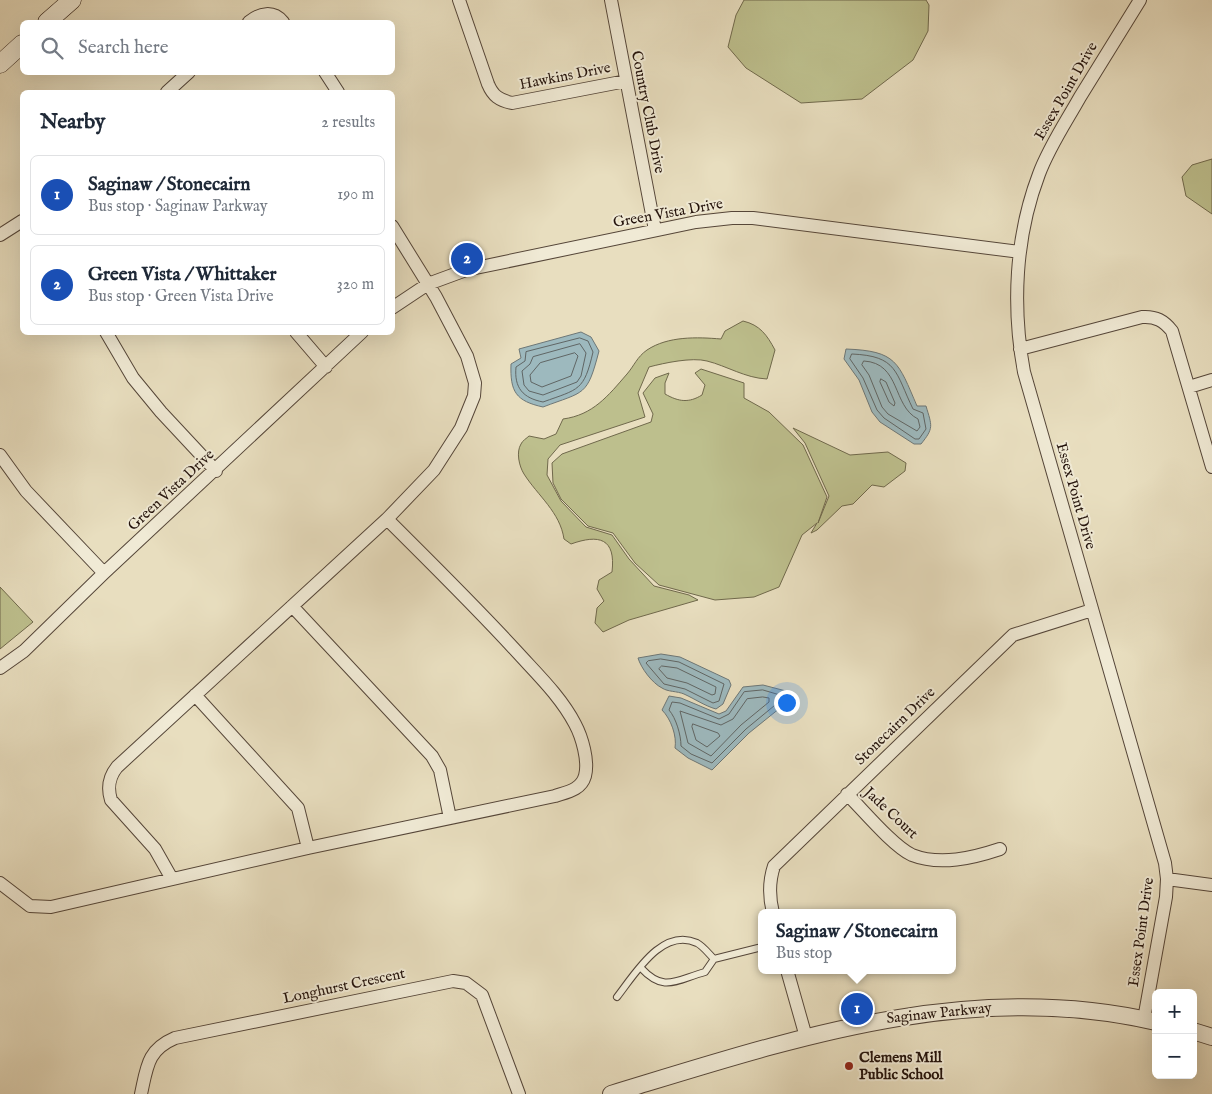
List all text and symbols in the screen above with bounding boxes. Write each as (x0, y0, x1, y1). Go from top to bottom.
search box (20, 20, 395, 75)
icon: search (38, 34, 66, 62)
text: Search here (78, 36, 169, 60)
street label: Essex Point Drive (1030, 38, 1102, 143)
street label: Country Club Drive (627, 49, 669, 175)
street label: Hawkins Drive (518, 58, 612, 94)
text: Nearby (40, 109, 105, 136)
text: 2 results (321, 113, 375, 133)
text: Saginaw / Stonecairn (88, 173, 250, 197)
text: 1 (54, 185, 60, 205)
text: 190 m (337, 185, 374, 205)
street label: Green Vista Drive (611, 194, 725, 232)
text: Bus stop · Saginaw Parkway (88, 197, 268, 217)
pin: 2 (451, 240, 483, 278)
text: Green Vista / Whittaker (88, 263, 277, 287)
text: 2 (53, 275, 61, 295)
text: 320 m (337, 275, 374, 295)
text: Bus stop · Green Vista Drive (88, 287, 274, 307)
street label: Essex Point Drive (1052, 440, 1100, 552)
street label: Green Vista Drive (124, 445, 218, 535)
street label: Stonecairn Drive (851, 683, 939, 769)
your location (774, 690, 800, 716)
street label: Jade Court (858, 782, 922, 843)
street label: Essex Point Drive (1124, 876, 1158, 988)
popup (758, 909, 956, 974)
text: Saginaw / Stonecairn (776, 920, 938, 944)
text: Bus stop (776, 944, 832, 964)
street label: Longhurst Crescent (281, 964, 407, 1008)
map controls (1152, 989, 1197, 1079)
button: + (1152, 989, 1197, 1034)
pin: 1 (841, 990, 873, 1028)
street label: Saginaw Parkway (885, 998, 993, 1028)
button: − (1152, 1034, 1197, 1079)
place label: Clemens Mill Public School (859, 1048, 944, 1084)
marker: Clemens Mill Public School (843, 1060, 855, 1072)

